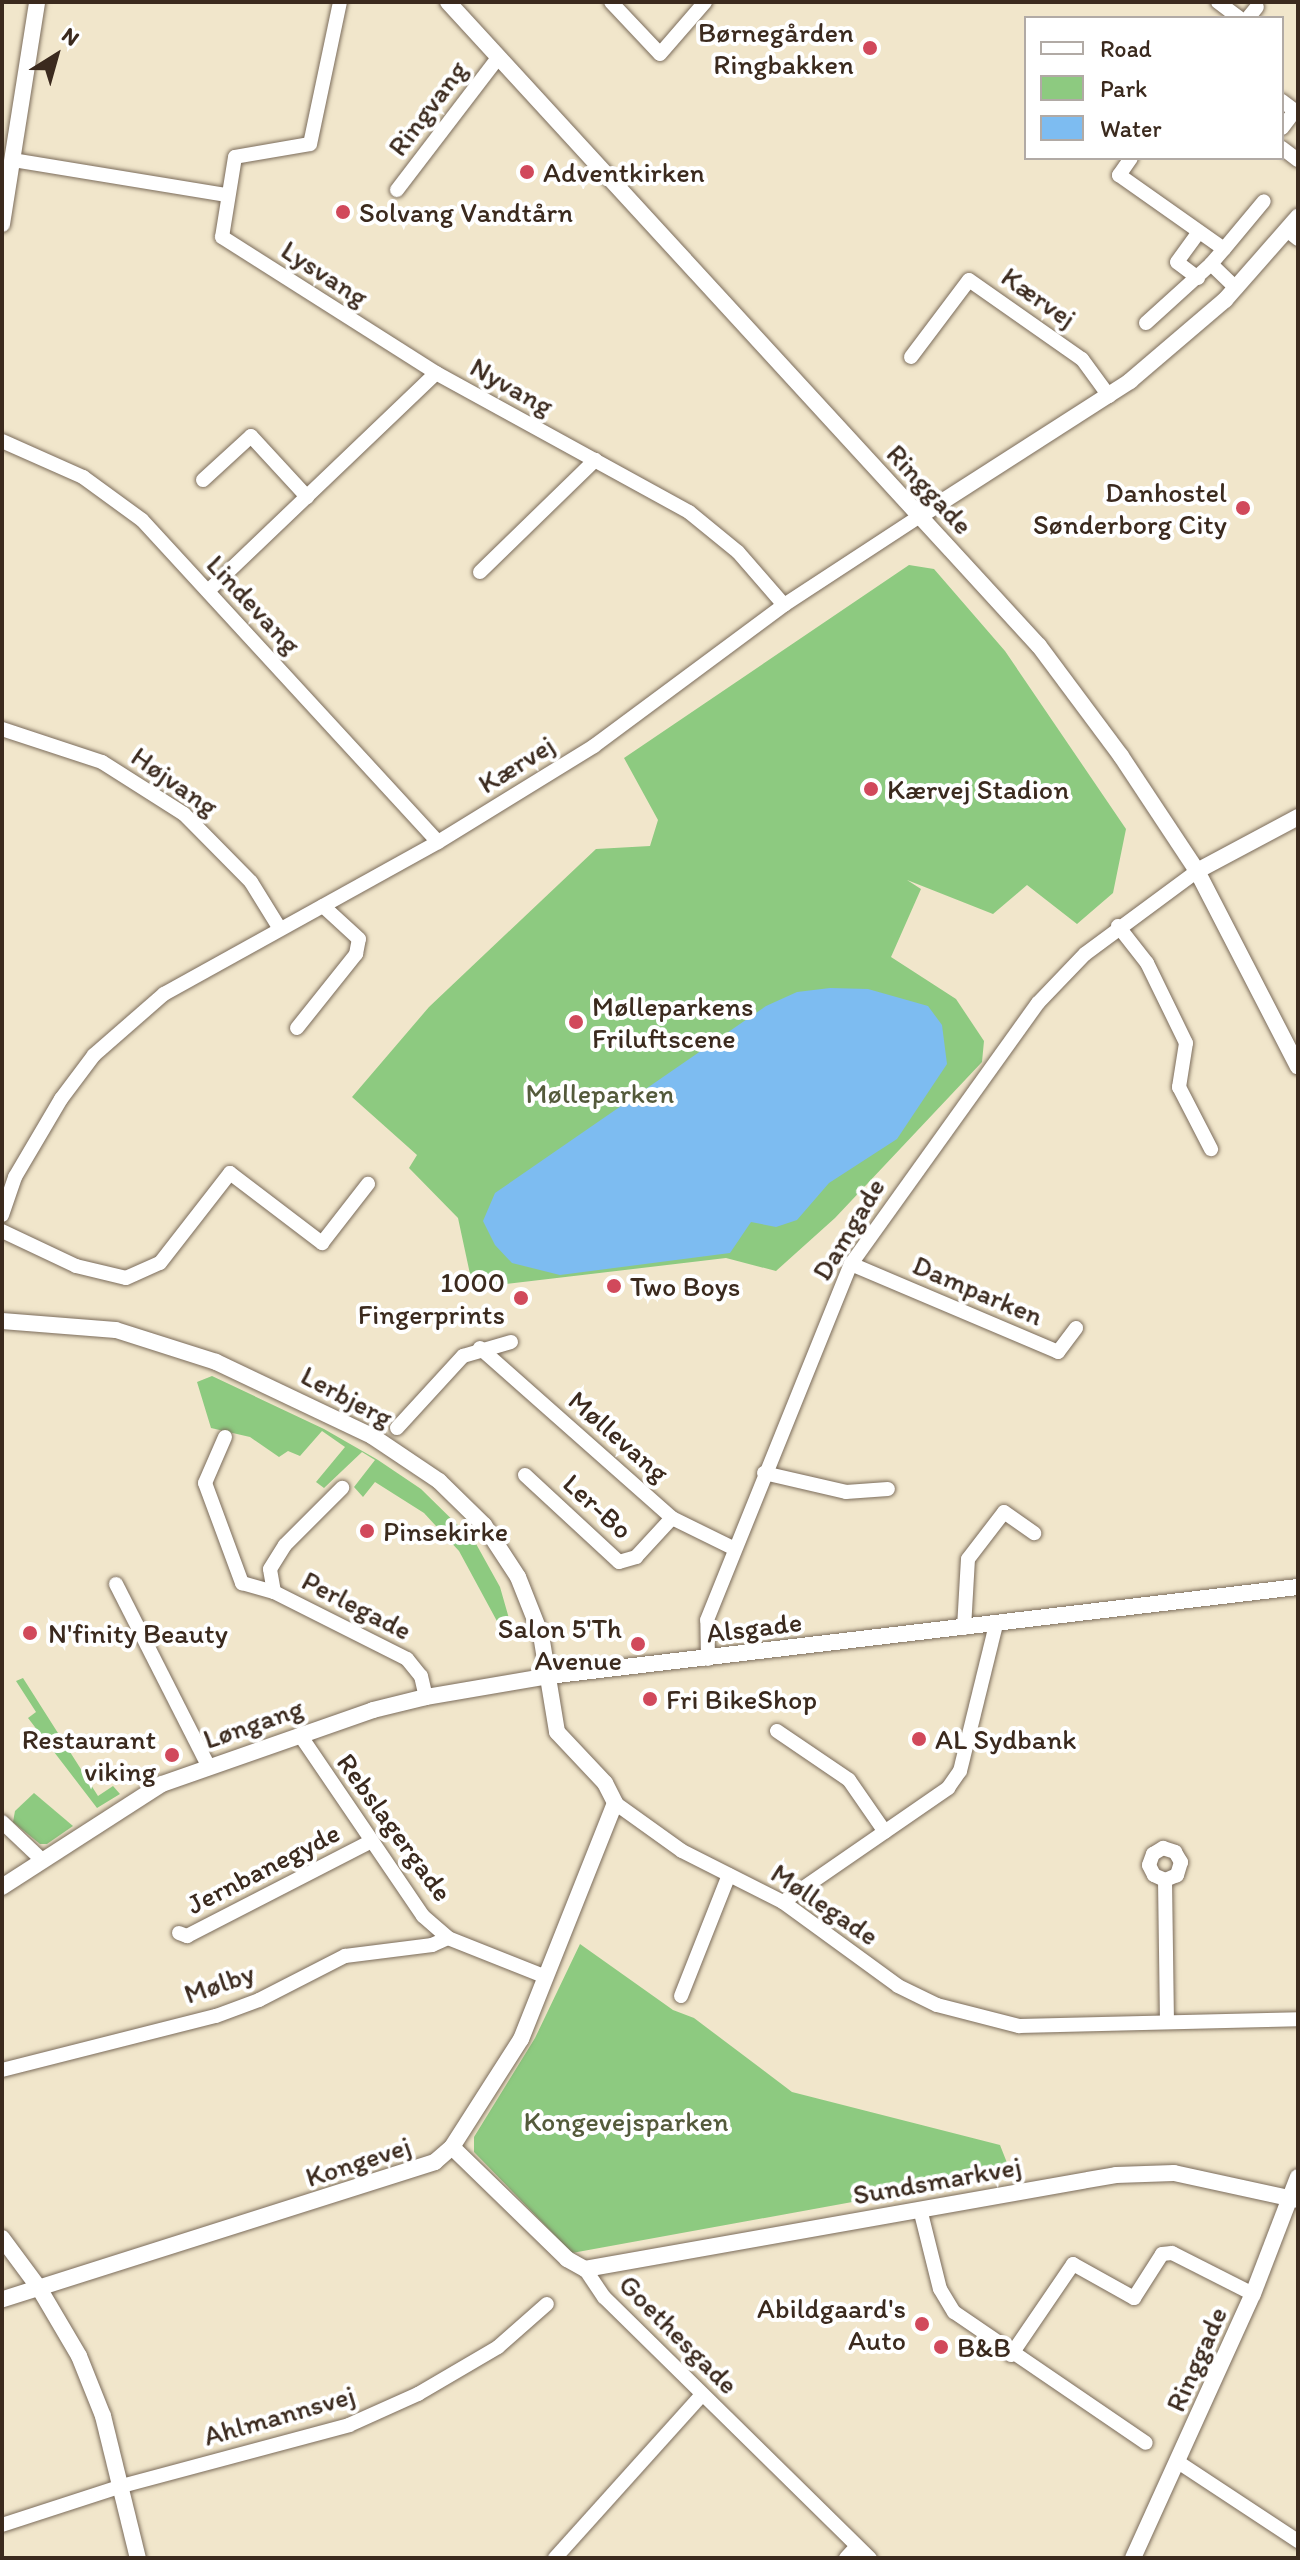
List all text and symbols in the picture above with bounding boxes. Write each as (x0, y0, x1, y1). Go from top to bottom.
place label: Børnegården Ringbakken (698, 15, 854, 81)
north arrow (16, 16, 96, 96)
legend (1024, 16, 1284, 160)
text: N (57, 21, 85, 52)
text: Road (1100, 34, 1152, 63)
marker: Børnegården Ringbakken (861, 39, 879, 57)
street label: Ringvang (380, 54, 474, 162)
text: Park (1100, 74, 1147, 103)
text: Water (1100, 114, 1162, 143)
place label: Adventkirken (543, 155, 705, 189)
marker: Adventkirken (518, 163, 536, 181)
place label: Solvang Vandtårn (359, 195, 572, 229)
marker: Solvang Vandtårn (334, 203, 352, 221)
street label: Lysvang (275, 233, 375, 313)
street label: Kærvej (995, 259, 1083, 335)
street label: Nyvang (465, 350, 559, 422)
street label: Ringgade (880, 437, 980, 541)
place label: Danhostel Sønderborg City (1033, 475, 1227, 541)
marker: Danhostel Sønderborg City (1234, 499, 1252, 517)
street label: Lindevang (200, 548, 308, 660)
street label: Kærvej (472, 728, 560, 800)
street label: Højvang (125, 739, 225, 823)
place label: Kærvej Stadion (887, 772, 1070, 806)
marker: Kærvej Stadion (862, 780, 880, 798)
place label: Mølleparkens Friluftscene (592, 989, 753, 1055)
marker: Mølleparkens Friluftscene (567, 1013, 585, 1031)
park label: Mølleparken (526, 1076, 674, 1110)
street label: Damgade (804, 1172, 892, 1286)
street label: Damparken (908, 1248, 1048, 1332)
place label: 1000 Fingerprints (358, 1265, 505, 1331)
place label: Two Boys (630, 1269, 741, 1303)
marker: Two Boys (605, 1277, 623, 1295)
marker: 1000 Fingerprints (512, 1289, 530, 1307)
street label: Lerbjerg (296, 1358, 398, 1434)
street label: Møllevang (562, 1383, 676, 1489)
street label: Ler-Bo (556, 1466, 640, 1546)
place label: Pinsekirke (383, 1514, 508, 1548)
marker: Pinsekirke (358, 1522, 376, 1540)
street label: Perlegade (297, 1563, 417, 1647)
street label: Alsgade (704, 1604, 804, 1650)
place label: Salon 5'Th Avenue (498, 1611, 622, 1677)
place label: N'finity Beauty (48, 1616, 227, 1650)
marker: N'finity Beauty (19, 1622, 41, 1644)
marker: Salon 5'Th Avenue (629, 1635, 647, 1653)
place label: Fri BikeShop (666, 1682, 817, 1716)
street label: Løngang (199, 1690, 307, 1756)
marker: Fri BikeShop (641, 1690, 659, 1708)
place label: Restaurant viking (22, 1722, 156, 1788)
place label: AL Sydbank (935, 1722, 1076, 1756)
marker: AL Sydbank (910, 1730, 928, 1748)
marker: Restaurant viking (163, 1746, 181, 1764)
street label: Rebslagergade (330, 1746, 460, 1908)
street label: Jernbanegyde (181, 1815, 345, 1921)
street label: Møllegade (765, 1856, 885, 1952)
street label: Mølby (179, 1955, 259, 2011)
park label: Kongevejsparken (523, 2104, 729, 2138)
street label: Kongevej (301, 2128, 415, 2194)
street label: Sundsmarkvej (850, 2149, 1024, 2211)
street label: Goethesgade (612, 2267, 746, 2401)
place label: Abildgaard's Auto (757, 2291, 906, 2357)
street label: Ringgade (1158, 2301, 1234, 2417)
marker: Abildgaard's Auto (913, 2315, 931, 2333)
place label: B&B (957, 2330, 1011, 2364)
marker: B&B (932, 2338, 950, 2356)
street label: Ahlmannsvej (200, 2377, 358, 2453)

